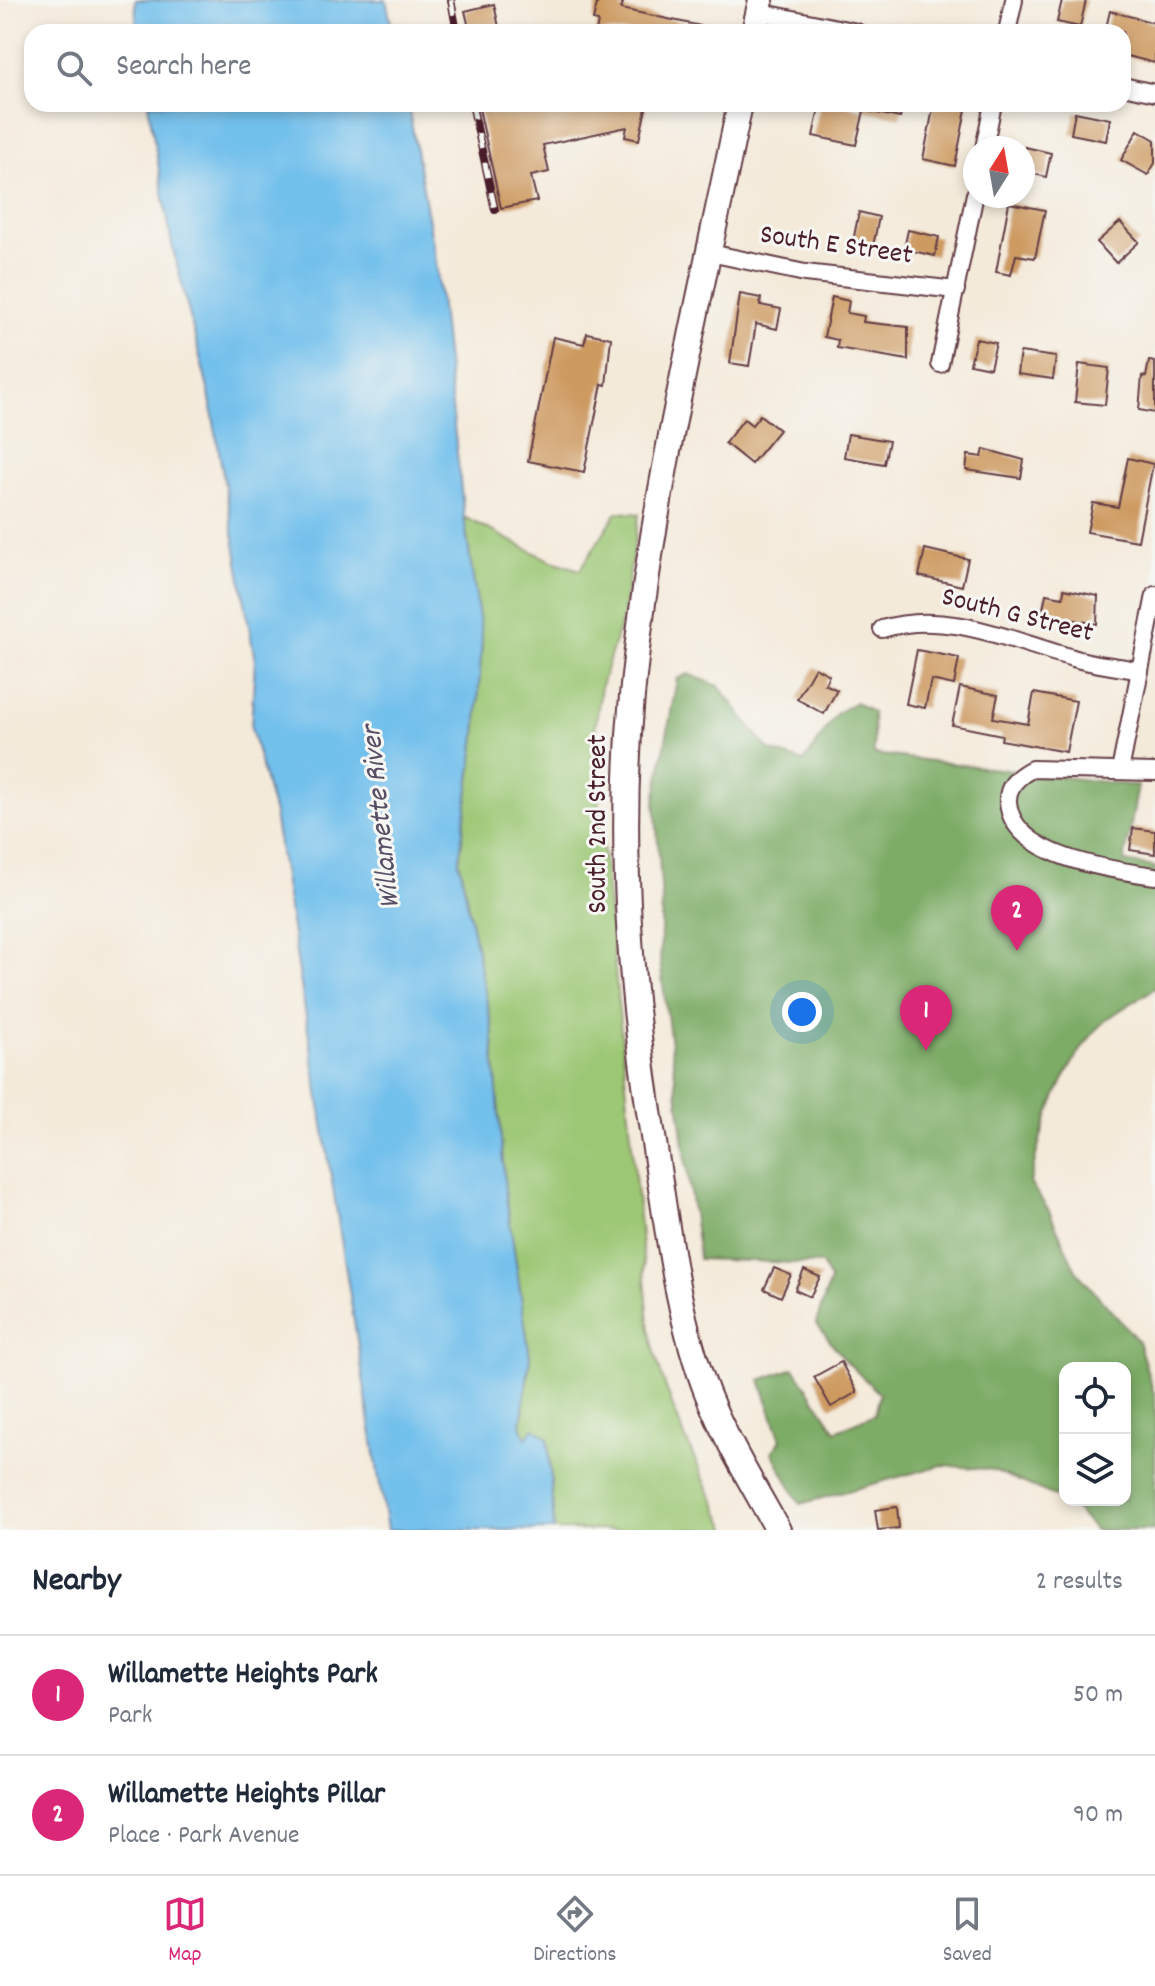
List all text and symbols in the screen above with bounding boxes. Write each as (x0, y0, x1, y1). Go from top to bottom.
search box (24, 24, 1131, 112)
icon: search (52, 46, 96, 90)
text: Search here (116, 47, 252, 90)
north arrow (963, 136, 1035, 208)
street label: South E Street (757, 217, 915, 277)
street label: South G Street (937, 579, 1097, 655)
water label: Willamette River (352, 720, 414, 911)
street label: South 2nd Street (580, 734, 620, 914)
pin: 2 (991, 885, 1043, 951)
pin: 1 (900, 985, 952, 1051)
your location (782, 992, 822, 1032)
map controls (1059, 1362, 1131, 1506)
button: locate (1059, 1362, 1131, 1434)
button: layers (1059, 1434, 1131, 1506)
text: Nearby (32, 1558, 121, 1607)
text: 2 results (1036, 1564, 1123, 1601)
text: Willamette Heights Park (108, 1655, 378, 1698)
text: 1 (55, 1677, 61, 1714)
text: 50 m (1073, 1677, 1123, 1714)
text: Park (108, 1698, 152, 1735)
text: Willamette Heights Pillar (108, 1775, 385, 1818)
text: 2 (52, 1797, 64, 1834)
text: 90 m (1073, 1797, 1123, 1834)
text: Place · Park Avenue (108, 1818, 299, 1855)
tab: Map (163, 1892, 207, 1971)
tab: Directions (533, 1892, 617, 1971)
tab: Saved (943, 1892, 992, 1971)

